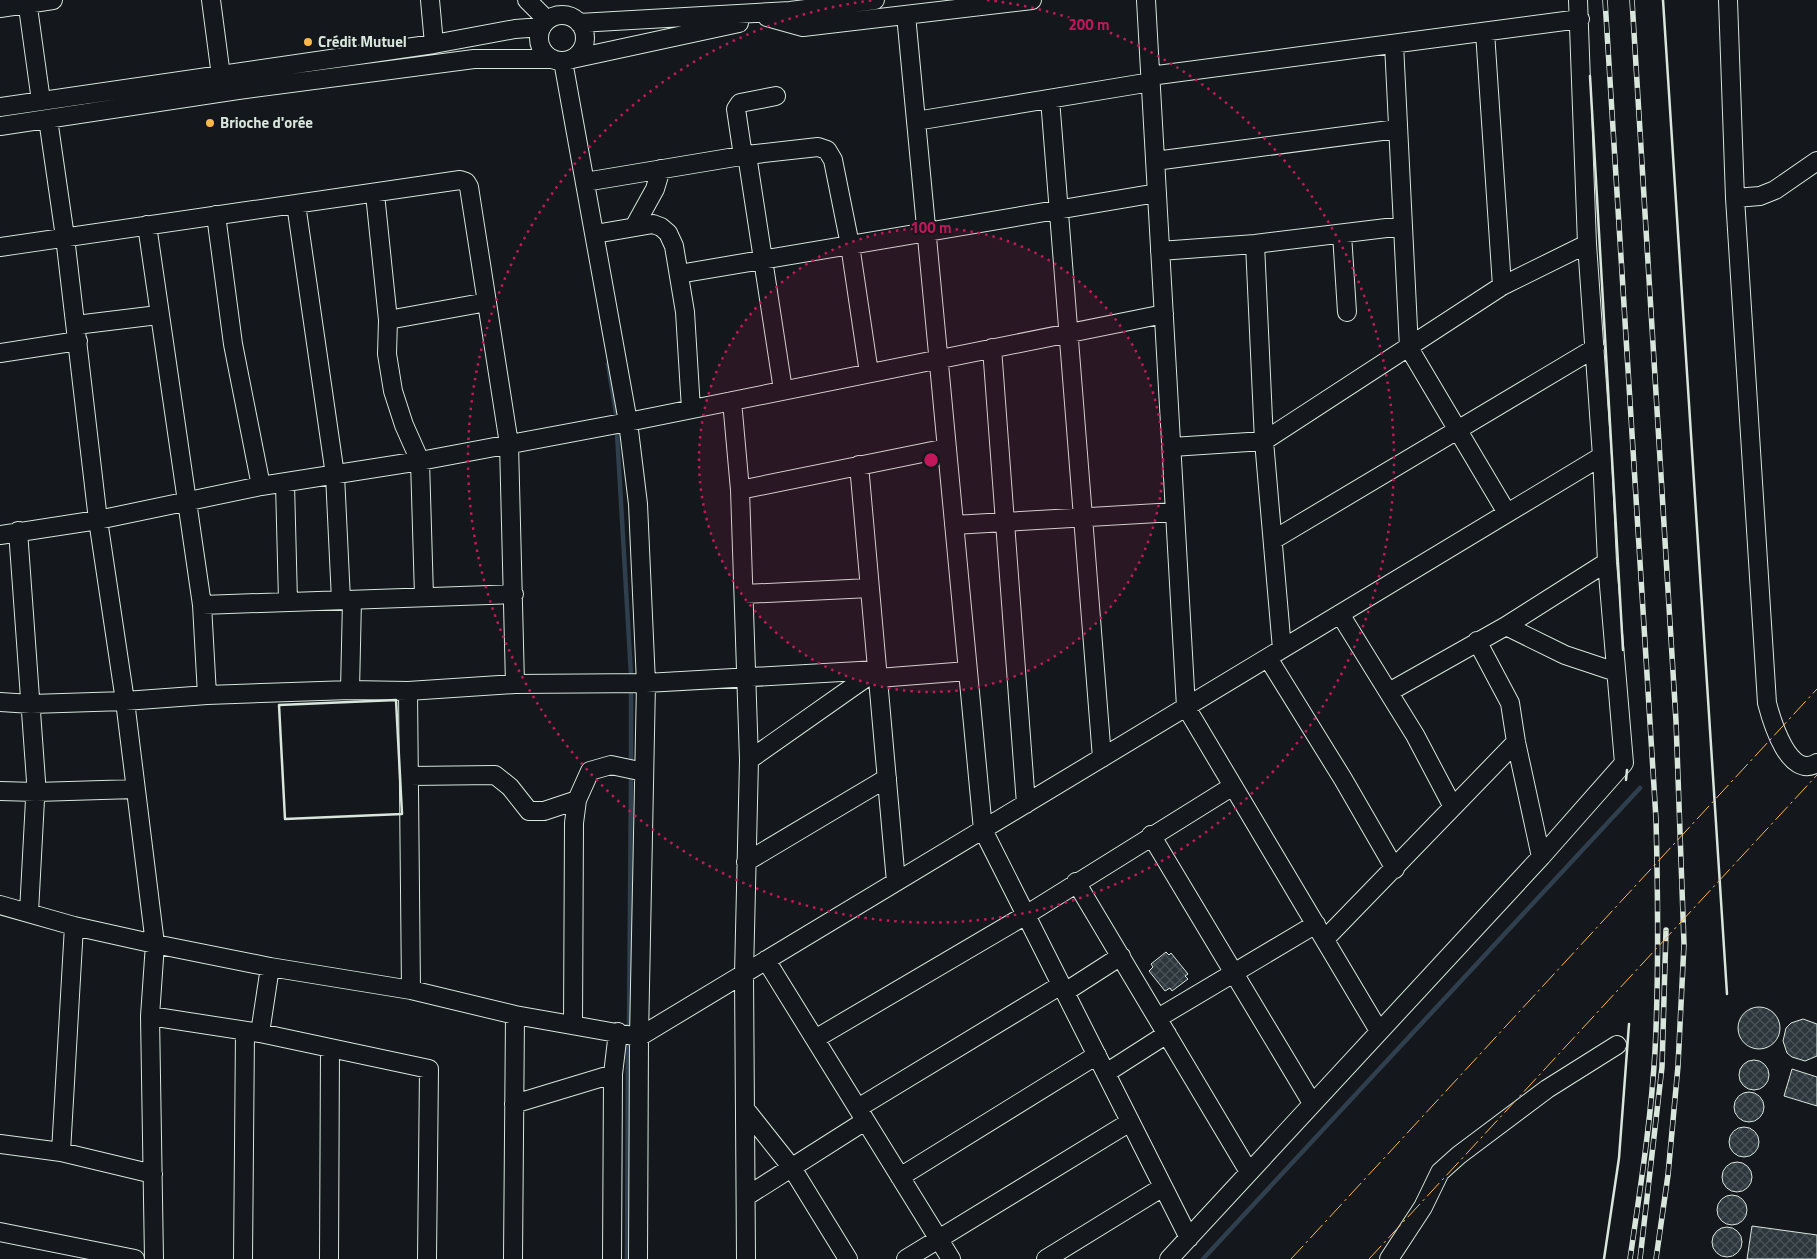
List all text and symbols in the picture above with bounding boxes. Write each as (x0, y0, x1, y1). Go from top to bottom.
text: 200 m (1068, 13, 1110, 36)
place label: Crédit Mutuel (318, 30, 407, 53)
marker: Crédit Mutuel (302, 36, 314, 48)
place label: Brioche d'orée (220, 111, 313, 134)
marker: Brioche d'orée (204, 117, 216, 129)
text: 100 m (910, 216, 952, 239)
centre of rings (922, 451, 940, 469)

